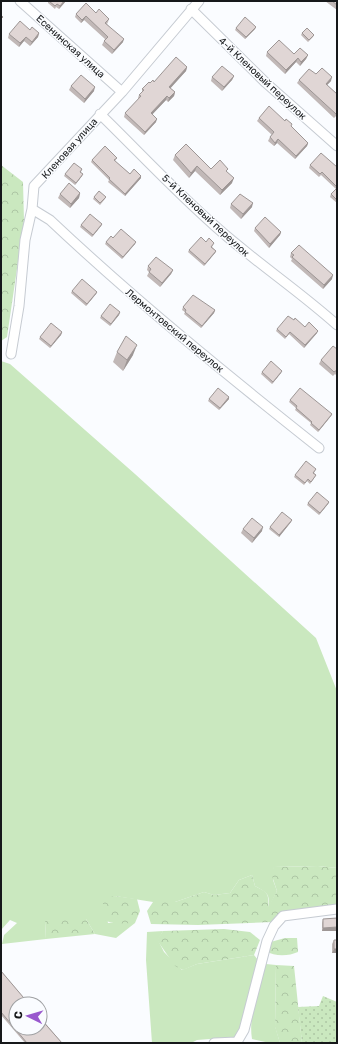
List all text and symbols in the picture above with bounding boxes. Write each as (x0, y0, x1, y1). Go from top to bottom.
street label: Есенинская улица (33, 13, 107, 81)
street label: 4-й Кленовый переулок (216, 35, 309, 123)
street label: Кленовая улица (39, 116, 100, 181)
street label: 5-й Кленовый переулок (159, 172, 252, 260)
street label: Лермонтовский переулок (123, 286, 226, 376)
north arrow (8, 996, 48, 1036)
text: С (12, 1010, 25, 1020)

